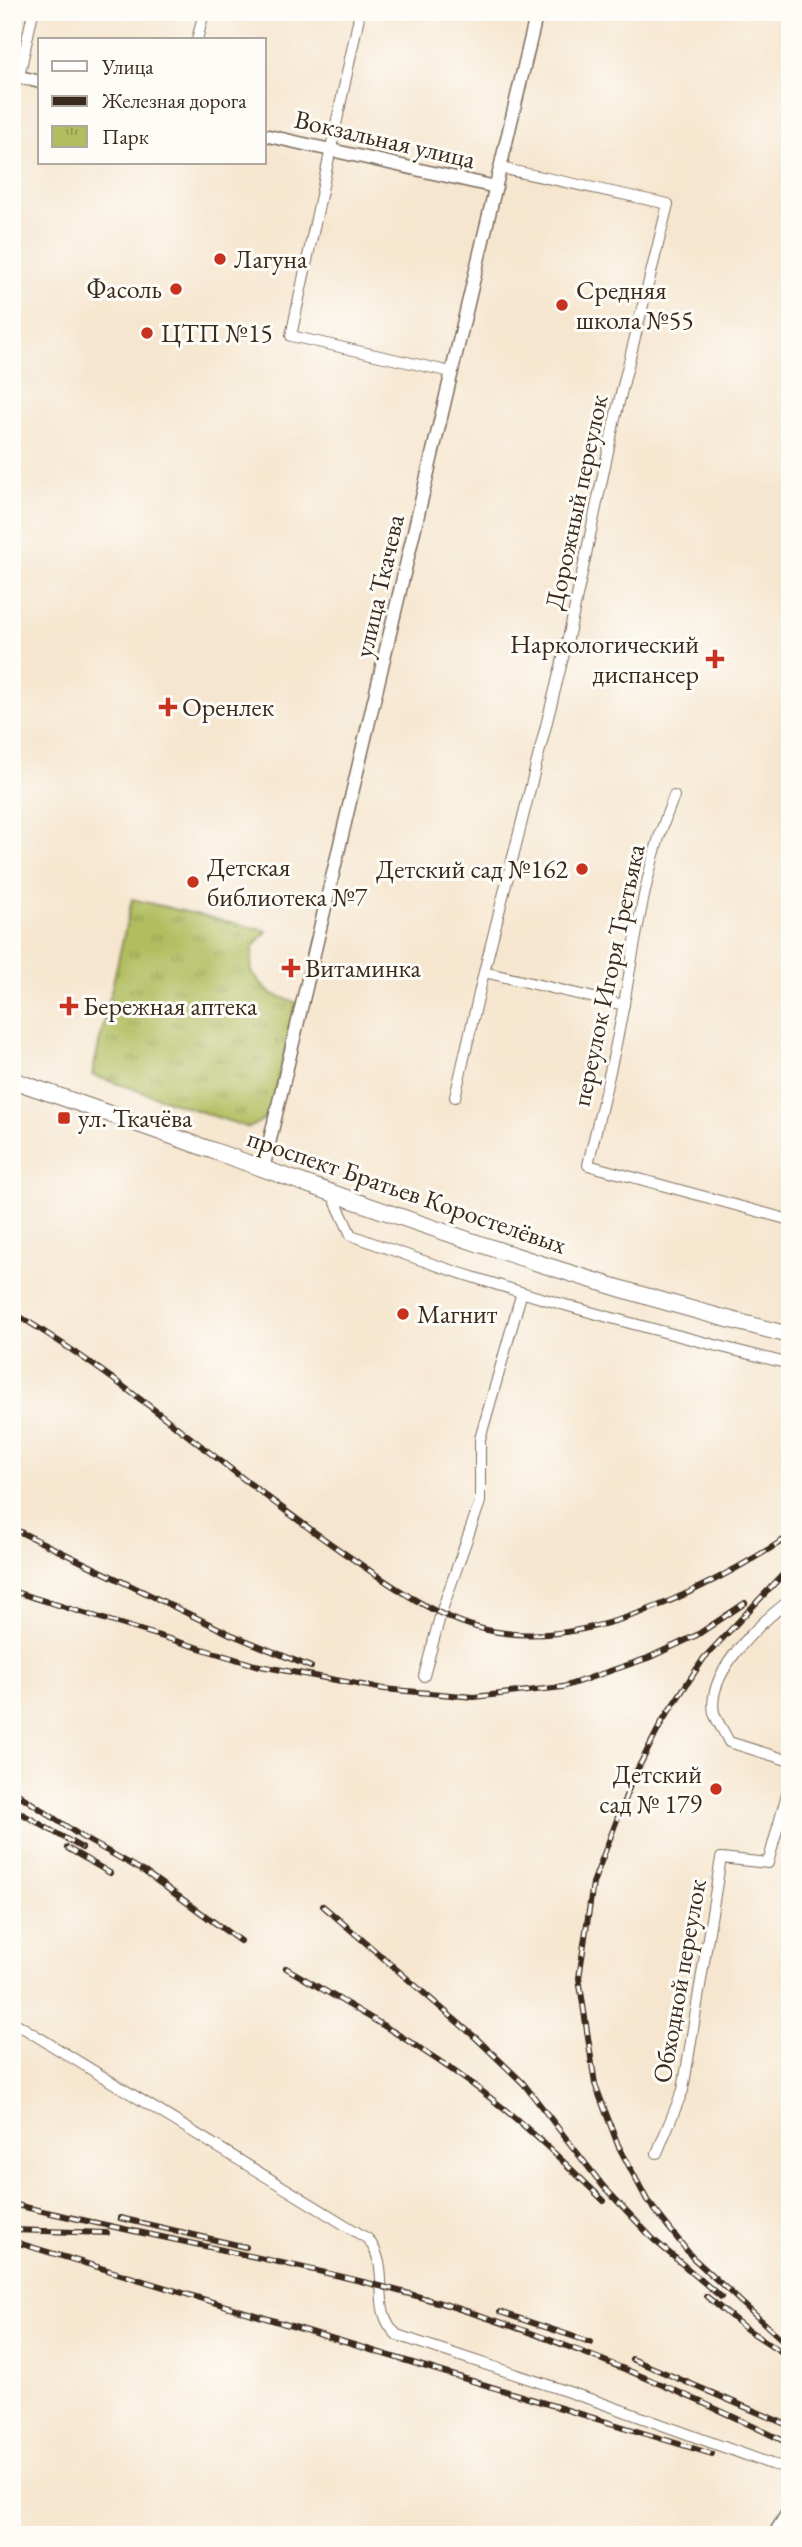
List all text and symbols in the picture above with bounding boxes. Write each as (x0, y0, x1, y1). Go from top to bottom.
legend (38, 38, 266, 164)
text: Улица (101, 53, 154, 80)
text: Железная дорога (101, 87, 247, 114)
street label: Вокзальная улица (291, 102, 479, 176)
text: Парк (102, 123, 149, 150)
place label: Лагуна (234, 242, 308, 276)
marker: Лагуна (212, 251, 228, 267)
place label: Фасоль (86, 272, 162, 306)
place label: Средняя школа №55 (576, 273, 694, 337)
marker: Фасоль (168, 281, 184, 297)
marker: Средняя школа №55 (554, 297, 570, 313)
place label: ЦТП №15 (161, 316, 273, 350)
marker: ЦТП №15 (139, 325, 155, 341)
street label: Дорожный переулок (537, 391, 616, 613)
street label: улица Ткачева (346, 511, 412, 661)
place label: Наркологический диспансер (510, 627, 699, 691)
marker: Наркологический диспансер (705, 649, 725, 669)
place label: Оренлек (182, 690, 275, 724)
marker: Оренлек (160, 699, 176, 715)
street label: переулок Игоря Третьяка (564, 840, 653, 1109)
place label: Детская библиотека №7 (207, 850, 368, 914)
place label: Детский сад №162 (376, 852, 569, 886)
marker: Детский сад №162 (574, 861, 590, 877)
marker: Детская библиотека №7 (185, 874, 201, 890)
place label: Витаминка (305, 951, 422, 985)
marker: Витаминка (283, 960, 299, 976)
place label: Бережная аптека (83, 989, 258, 1023)
marker: Бережная аптека (61, 998, 77, 1014)
place label: ул. Ткачёва (78, 1101, 193, 1135)
marker: ул. Ткачёва (56, 1110, 72, 1126)
street label: проспект Братьев Коростелёвых (243, 1120, 572, 1262)
place label: Магнит (417, 1297, 498, 1331)
marker: Магнит (395, 1306, 411, 1322)
place label: Детский сад № 179 (599, 1757, 703, 1821)
marker: Детский сад № 179 (708, 1781, 724, 1797)
street label: Обходной переулок (644, 1876, 714, 2086)

